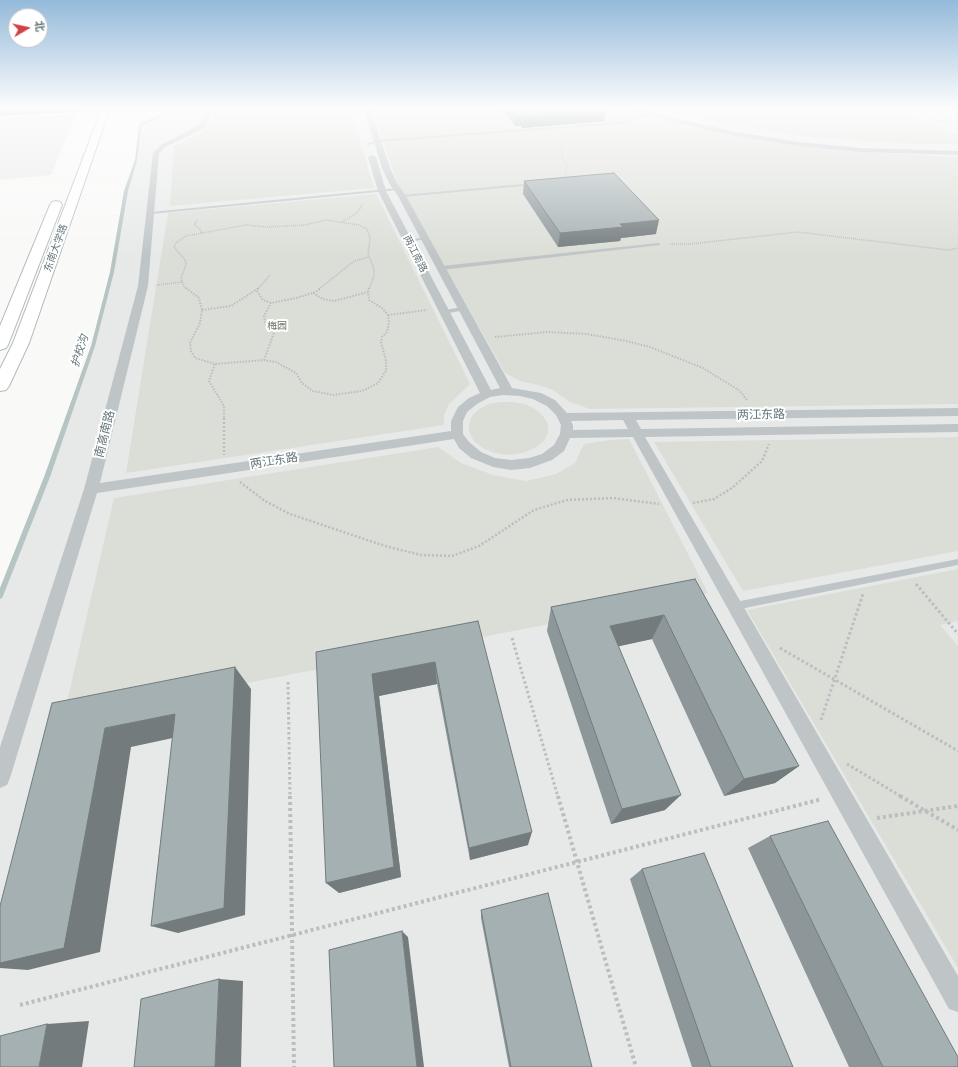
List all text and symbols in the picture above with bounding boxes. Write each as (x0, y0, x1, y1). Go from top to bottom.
north arrow (8, 8, 48, 48)
text: 北 (32, 20, 47, 33)
street label: 东南大学路 (42, 222, 70, 274)
street label: 两江南路 (401, 233, 429, 275)
park label: 梅园 (267, 320, 287, 332)
water label: 护校沟 (69, 333, 91, 369)
street label: 两江东路 (737, 407, 785, 423)
street label: 南高南路 (92, 409, 118, 459)
street label: 两江东路 (249, 450, 299, 472)

